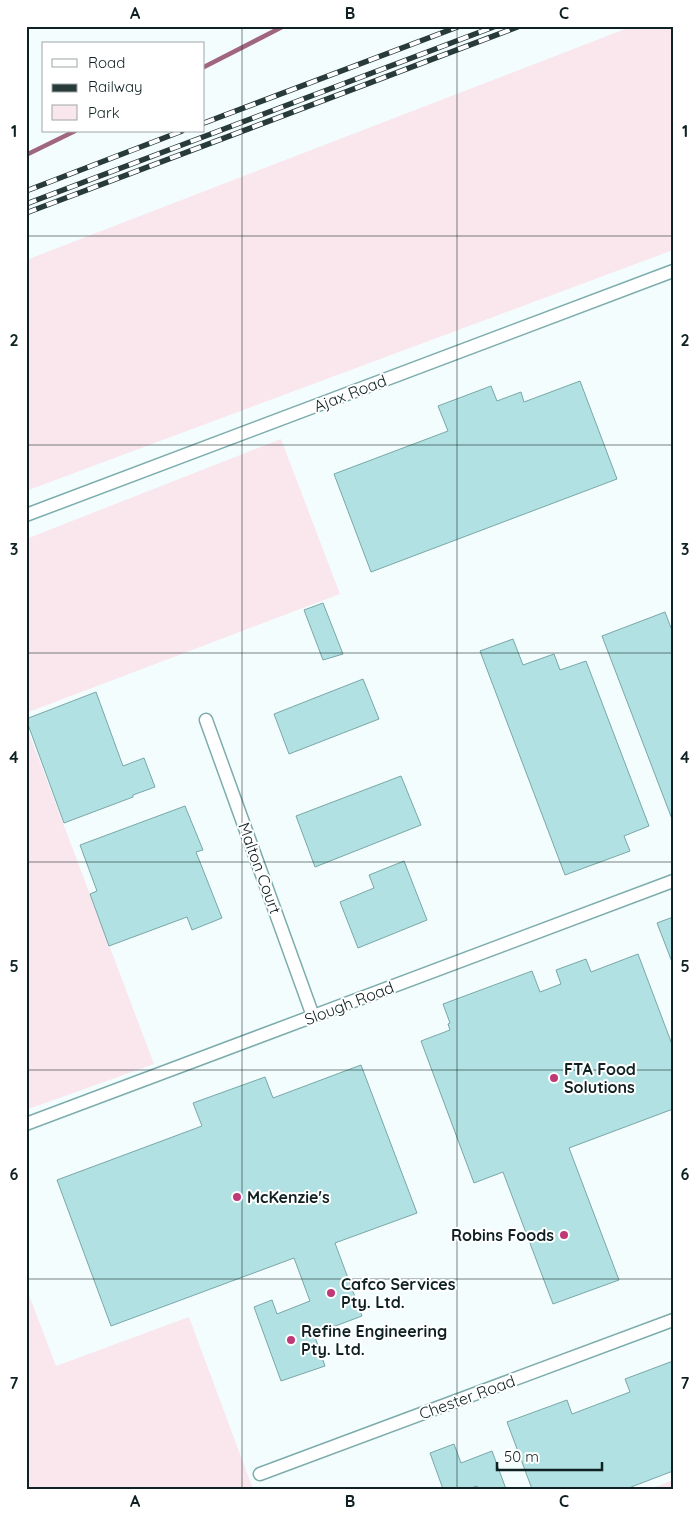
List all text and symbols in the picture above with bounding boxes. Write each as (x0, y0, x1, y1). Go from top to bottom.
text: A (130, 3, 141, 23)
text: B (345, 3, 355, 23)
text: C (559, 3, 569, 23)
legend (42, 42, 205, 132)
text: Road (88, 53, 125, 72)
text: Railway (88, 77, 143, 96)
text: Park (88, 103, 120, 122)
text: 1 (11, 121, 17, 141)
text: 1 (682, 121, 688, 141)
text: 2 (9, 330, 19, 350)
text: 2 (680, 330, 690, 350)
street label: Ajax Road (311, 370, 389, 416)
text: 3 (10, 539, 18, 559)
text: 3 (681, 539, 689, 559)
text: 4 (9, 747, 19, 767)
text: 4 (680, 747, 690, 767)
street label: Malton Court (234, 819, 286, 917)
text: 5 (9, 956, 19, 976)
text: 5 (680, 956, 690, 976)
street label: Slough Road (301, 977, 397, 1029)
place label: FTA Food Solutions (564, 1059, 636, 1097)
marker: FTA Food Solutions (548, 1072, 560, 1084)
text: 6 (10, 1164, 19, 1184)
text: 6 (681, 1164, 690, 1184)
place label: McKenzie's (247, 1187, 330, 1207)
marker: McKenzie's (231, 1191, 243, 1203)
place label: Robins Foods (451, 1225, 554, 1245)
marker: Robins Foods (558, 1229, 570, 1241)
place label: Cafco Services Pty. Ltd. (341, 1274, 456, 1312)
marker: Cafco Services Pty. Ltd. (325, 1287, 337, 1299)
place label: Refine Engineering Pty. Ltd. (301, 1321, 447, 1359)
marker: Refine Engineering Pty. Ltd. (285, 1334, 297, 1346)
street label: Chester Road (416, 1370, 518, 1424)
text: 7 (10, 1373, 19, 1393)
text: 7 (681, 1373, 690, 1393)
scale bar (497, 1440, 602, 1472)
text: 50 m (504, 1447, 539, 1466)
text: A (130, 1491, 141, 1511)
text: B (345, 1491, 355, 1511)
text: C (559, 1491, 569, 1511)

